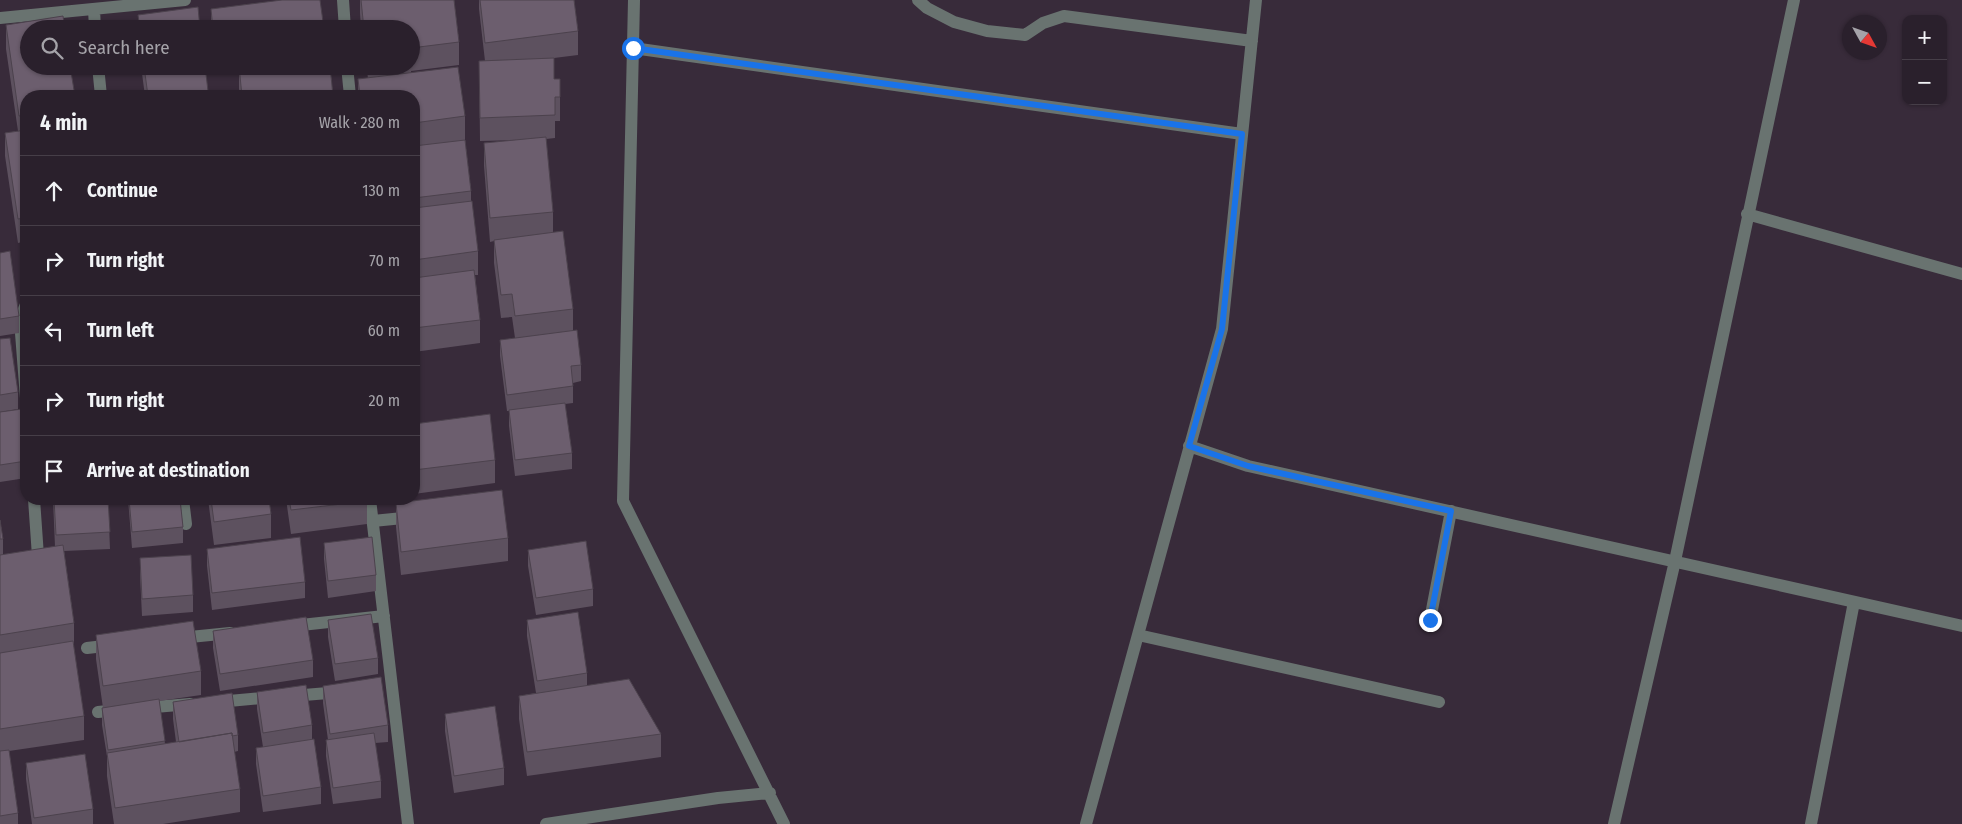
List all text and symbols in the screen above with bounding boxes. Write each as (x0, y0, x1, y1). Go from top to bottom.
north arrow (1842, 15, 1887, 60)
map controls (1902, 15, 1947, 105)
button: + (1902, 15, 1947, 60)
search box (20, 20, 420, 75)
icon: search (38, 34, 66, 62)
text: Search here (78, 36, 170, 59)
route start (622, 37, 645, 60)
button: − (1902, 60, 1947, 105)
text: 4 min (40, 110, 88, 136)
text: Walk · 280 m (319, 113, 400, 132)
icon: ahead (40, 177, 68, 205)
text: Continue (87, 179, 158, 202)
text: 130 m (362, 181, 400, 200)
icon: right (40, 247, 68, 275)
text: Turn right (87, 249, 164, 272)
text: 70 m (369, 251, 400, 270)
icon: left (40, 317, 68, 345)
text: Turn left (87, 319, 154, 342)
text: 60 m (368, 321, 400, 340)
icon: right (40, 387, 68, 415)
text: Turn right (87, 389, 164, 412)
text: 20 m (369, 391, 400, 410)
icon: arrive (40, 457, 68, 485)
text: Arrive at destination (87, 459, 250, 482)
route end (1419, 609, 1442, 632)

